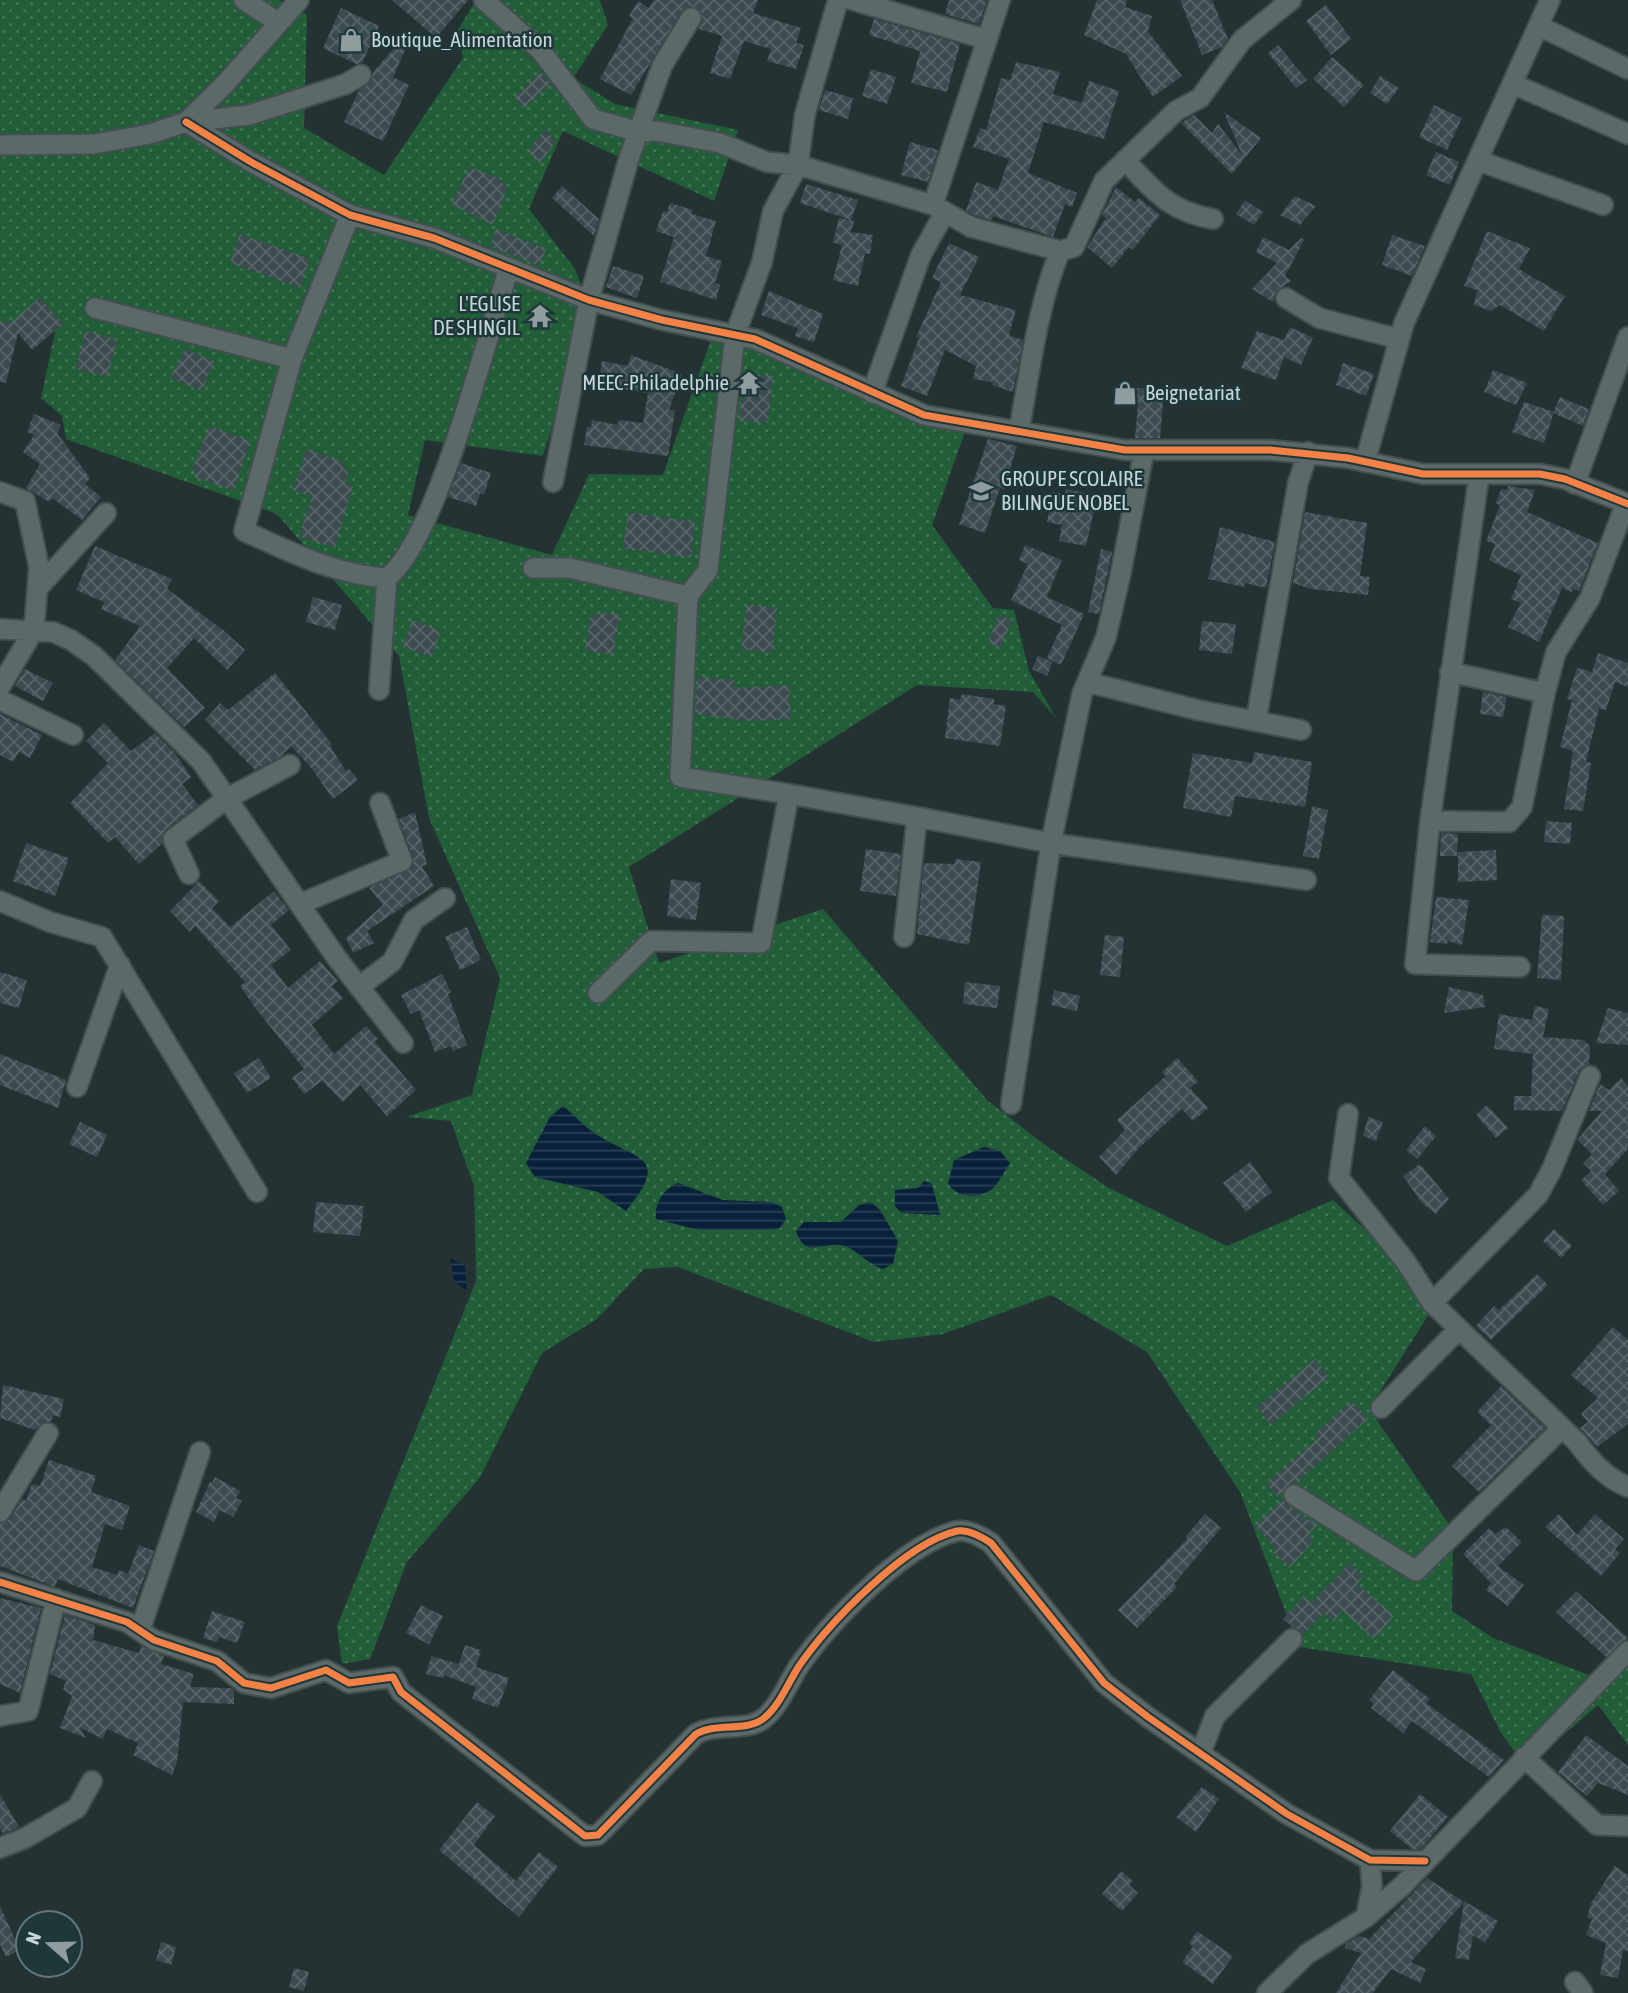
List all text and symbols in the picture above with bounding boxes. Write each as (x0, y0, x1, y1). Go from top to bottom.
shop icon: Boutique_Alimentation (337, 26, 365, 54)
place label: Boutique_Alimentation (371, 27, 553, 51)
place label: L'EGLISE DE SHINGIL (433, 291, 520, 339)
temple icon: L'EGLISE DE SHINGIL (526, 302, 554, 330)
temple icon: MEEC-Philadelphie (735, 369, 763, 397)
place label: MEEC-Philadelphie (582, 370, 729, 394)
shop icon: Beignetariat (1111, 379, 1139, 407)
place label: Beignetariat (1145, 380, 1241, 404)
place label: GROUPE SCOLAIRE BILINGUE NOBEL (1001, 466, 1143, 514)
school or university icon: GROUPE SCOLAIRE BILINGUE NOBEL (967, 477, 995, 505)
north arrow (14, 1909, 84, 1979)
text: N (21, 1929, 45, 1947)

